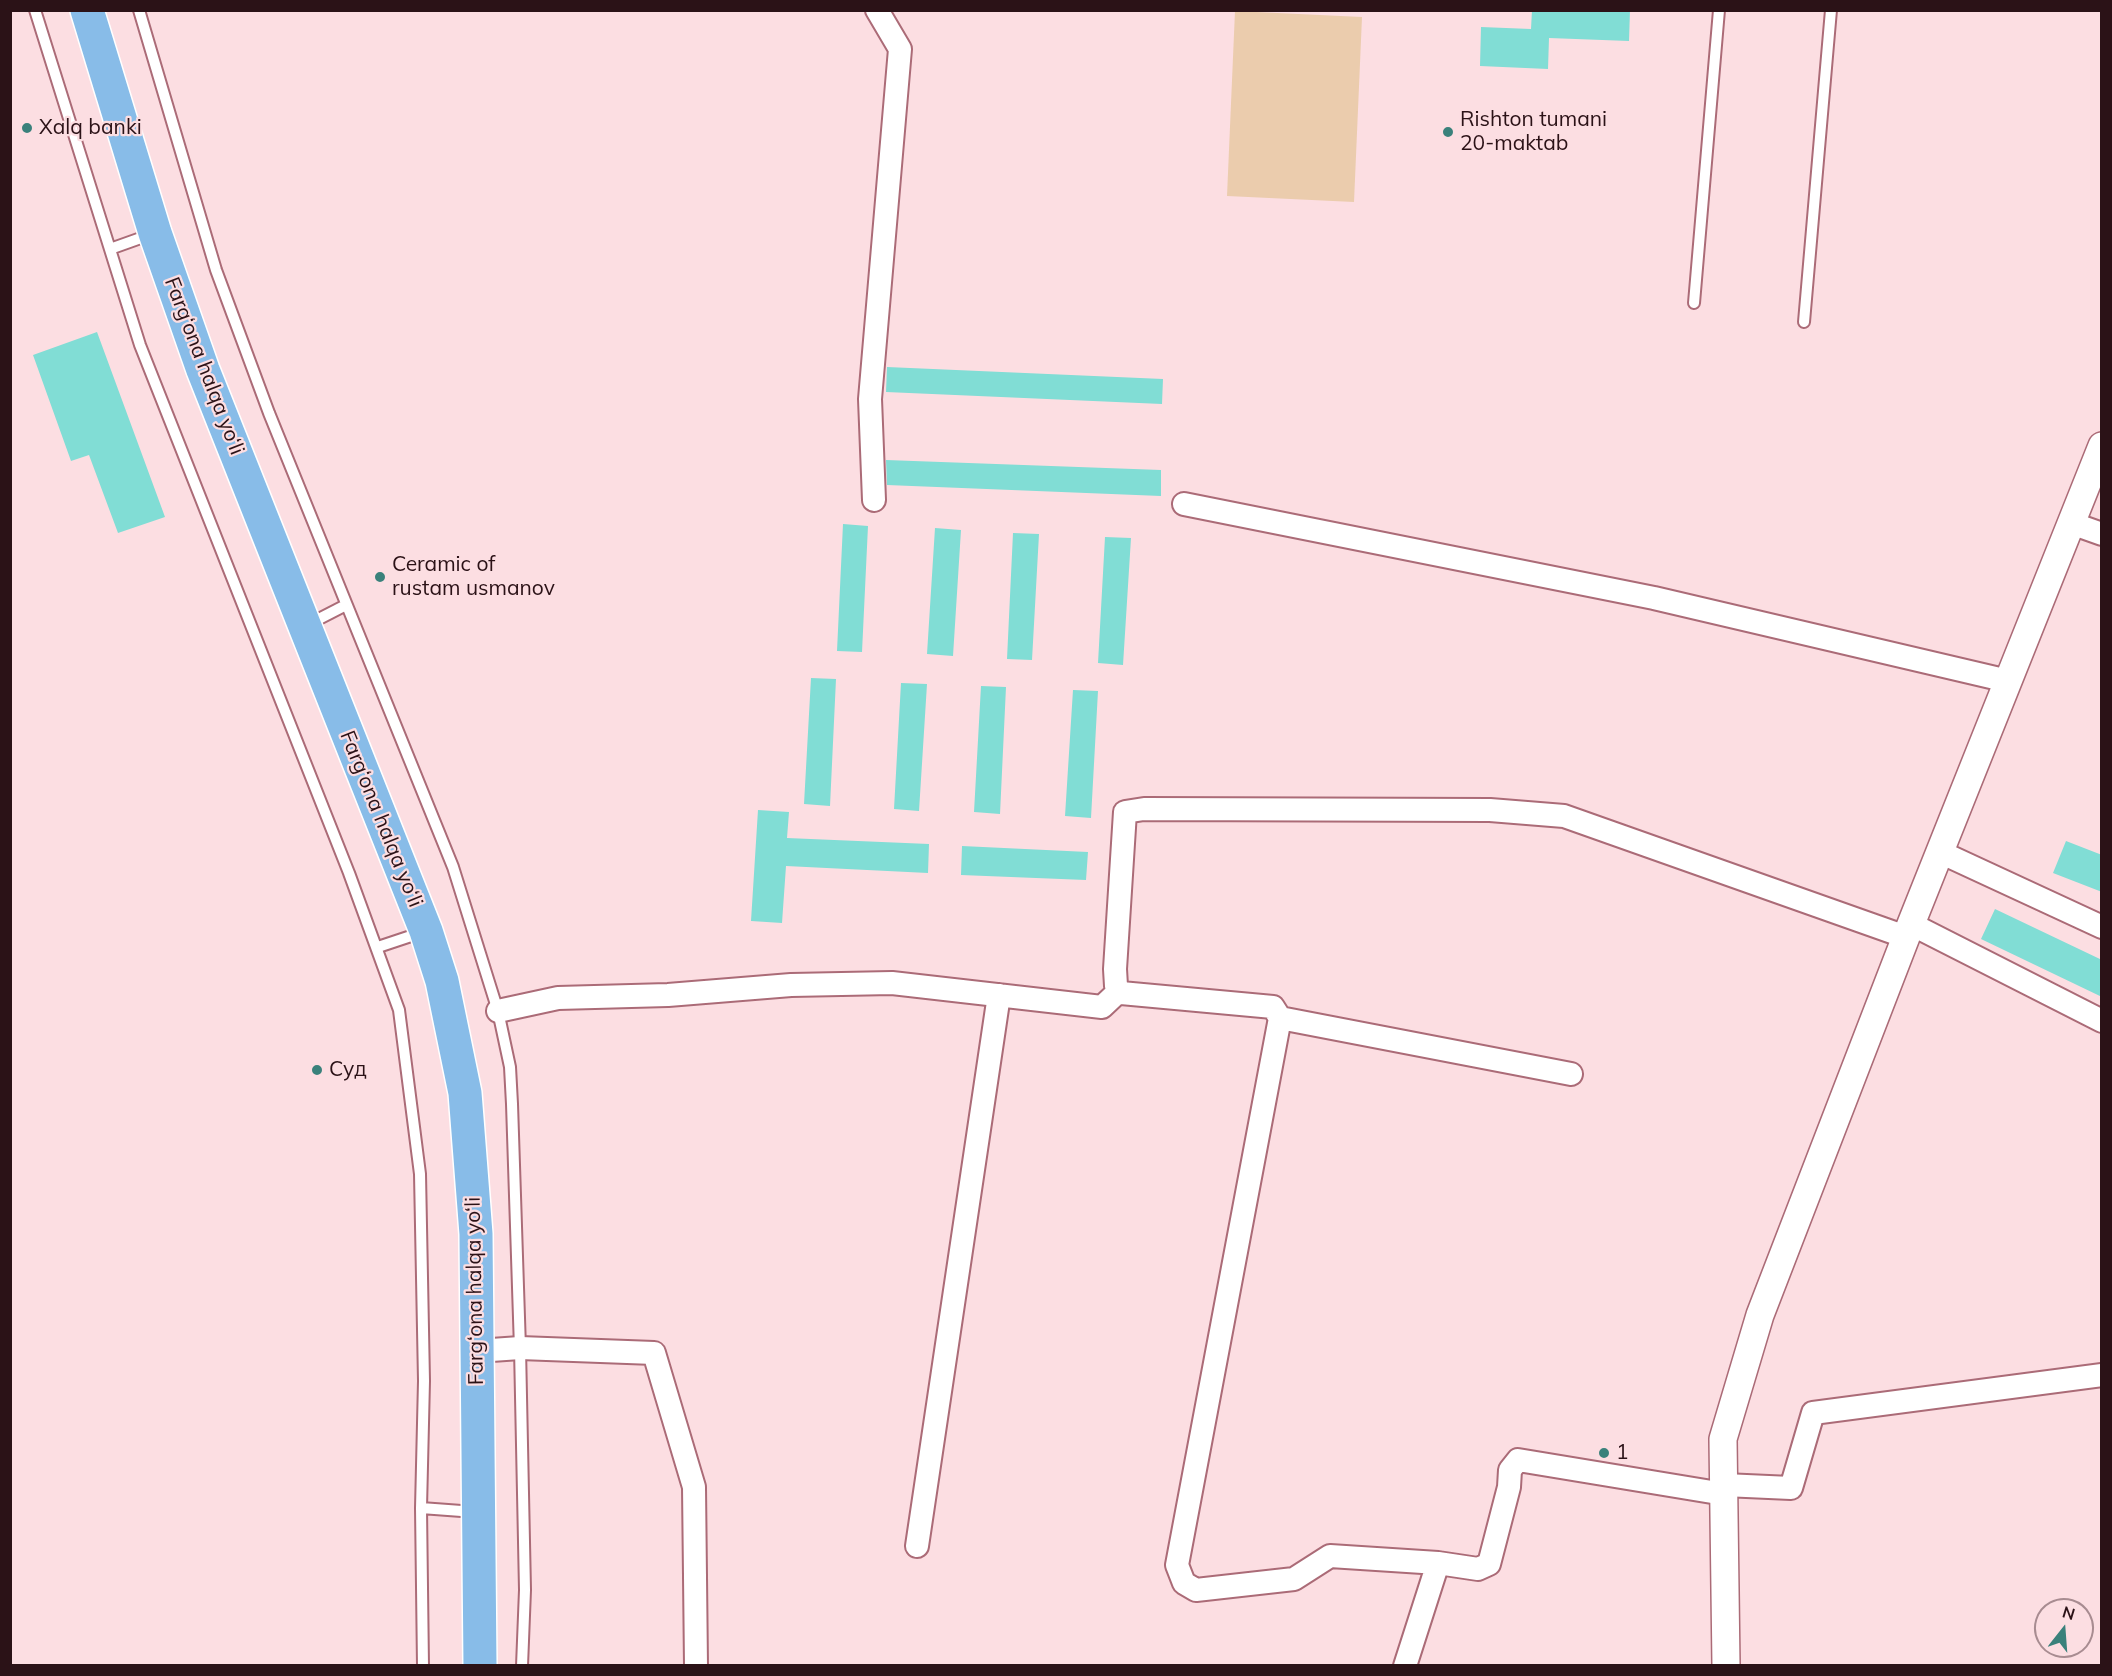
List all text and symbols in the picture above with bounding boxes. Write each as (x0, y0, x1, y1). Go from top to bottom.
place label: Rishton tumani 20-maktab (1460, 107, 1607, 157)
place label: Xalq banki (39, 115, 142, 141)
marker: Xalq banki (20, 121, 34, 135)
marker: Rishton tumani 20-maktab (1441, 125, 1455, 139)
street label: Farg‘ona halqa yo‘li (159, 274, 249, 458)
place label: Ceramic of rustam usmanov (392, 552, 555, 602)
marker: Ceramic of rustam usmanov (373, 570, 387, 584)
street label: Farg‘ona halqa yo‘li (334, 727, 428, 911)
place label: Суд (329, 1057, 367, 1083)
marker: Суд (310, 1063, 324, 1077)
street label: Farg‘ona halqa yo‘li (461, 1197, 489, 1385)
place label: 1 (1616, 1440, 1629, 1466)
marker: 1 (1597, 1446, 1611, 1460)
north arrow (2034, 1598, 2094, 1658)
text: N (2060, 1601, 2077, 1624)

